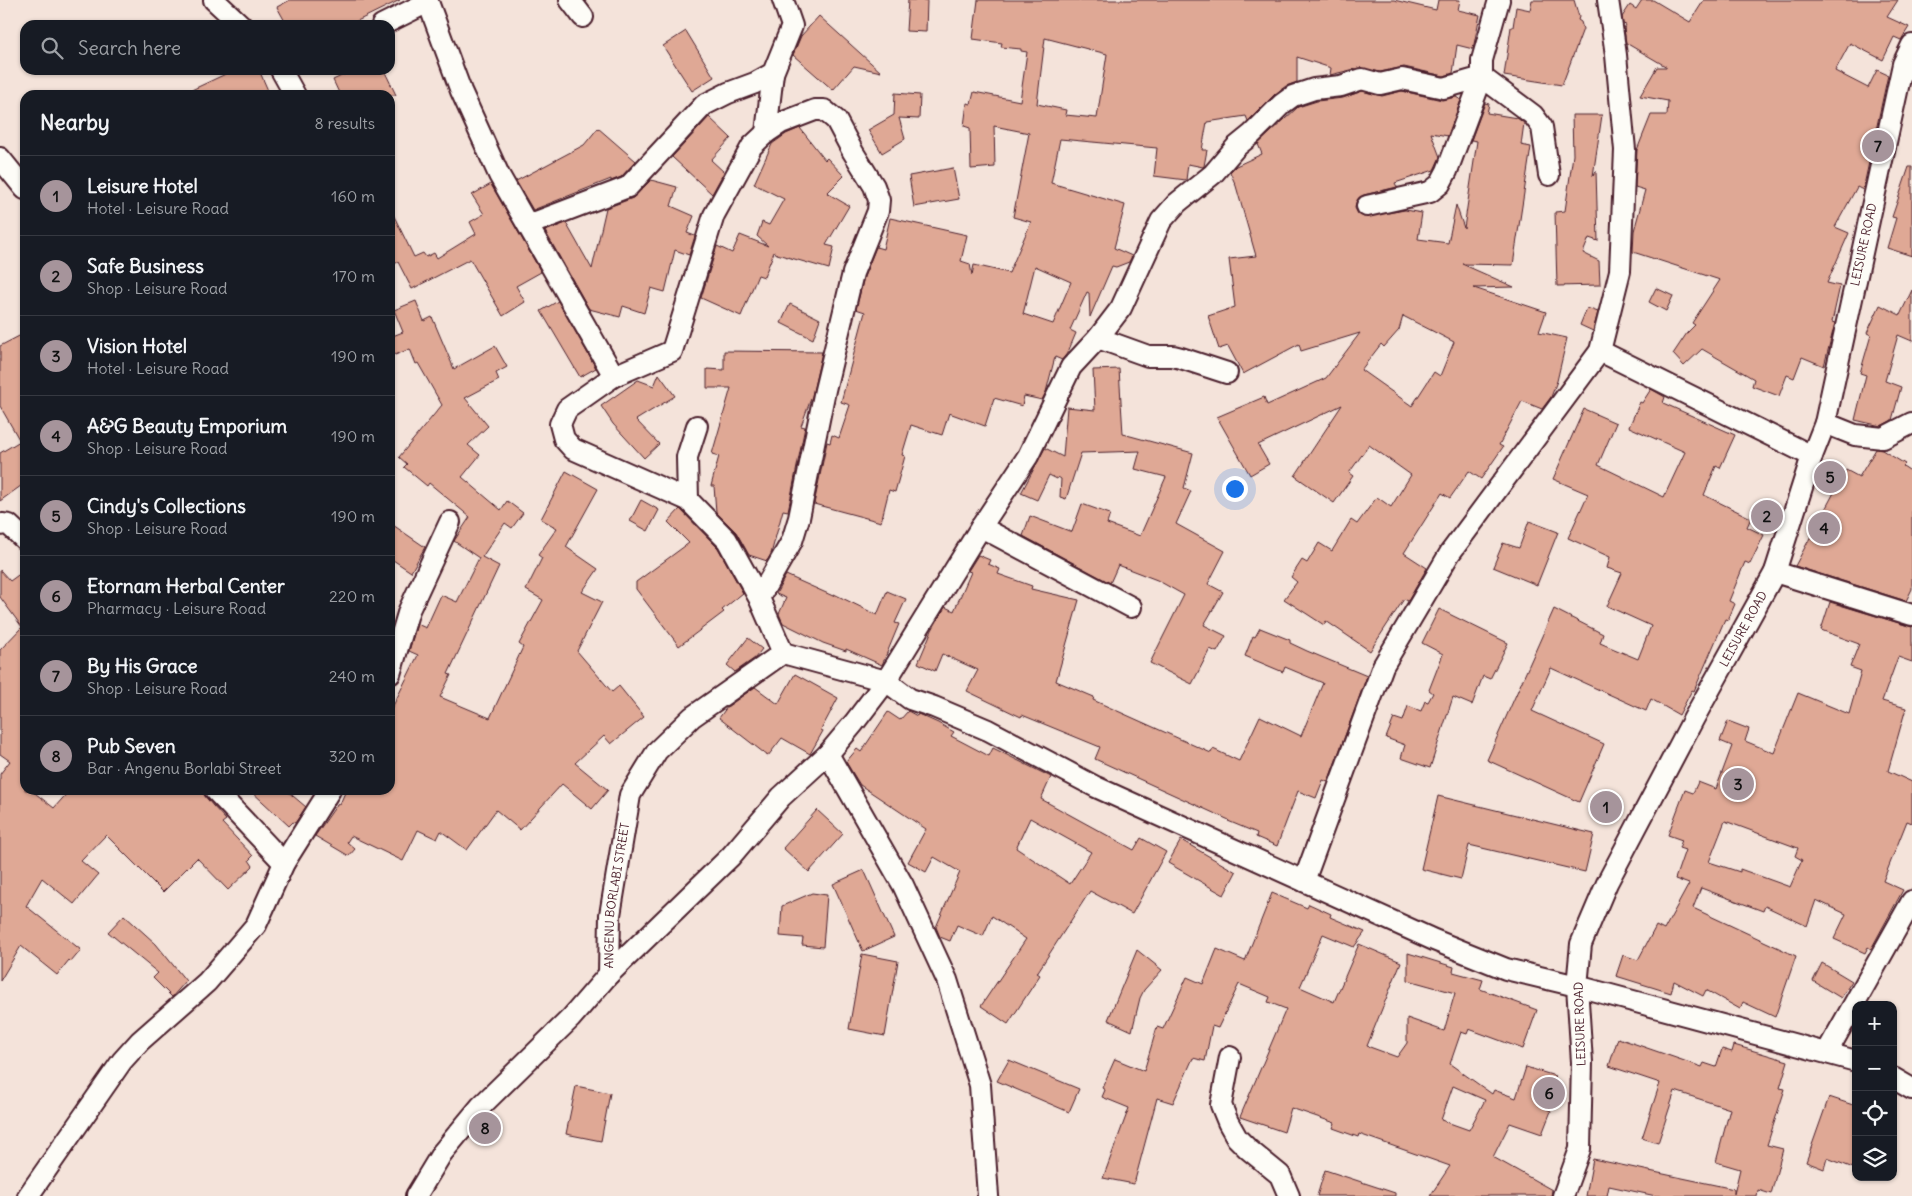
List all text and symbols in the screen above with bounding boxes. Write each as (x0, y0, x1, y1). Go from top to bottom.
search box (20, 20, 395, 75)
icon: search (38, 34, 66, 62)
text: Search here (78, 36, 181, 60)
text: Nearby (40, 109, 110, 136)
text: 8 results (314, 113, 375, 133)
pin: 7 (1862, 127, 1894, 165)
text: Leisure Hotel (87, 174, 198, 198)
text: 1 (53, 186, 59, 206)
text: 160 m (331, 186, 375, 206)
text: Hotel · Leisure Road (87, 198, 229, 218)
street label: LEISURE ROAD (1847, 202, 1880, 287)
text: Safe Business (87, 254, 204, 278)
text: 2 (52, 266, 60, 286)
text: 170 m (332, 266, 375, 286)
text: Shop · Leisure Road (87, 278, 227, 298)
text: Vision Hotel (87, 334, 187, 358)
text: 3 (51, 346, 61, 366)
text: 190 m (331, 346, 375, 366)
text: Hotel · Leisure Road (87, 358, 229, 378)
text: A&G Beauty Emporium (87, 414, 287, 438)
text: 4 (51, 426, 61, 446)
text: 190 m (331, 426, 375, 446)
text: Shop · Leisure Road (87, 438, 227, 458)
pin: 5 (1814, 458, 1846, 496)
your location (1222, 476, 1248, 502)
text: Cindy's Collections (87, 494, 246, 518)
pin: 2 (1751, 497, 1783, 535)
text: 5 (51, 506, 61, 526)
text: 190 m (331, 506, 375, 526)
pin: 4 (1808, 509, 1840, 547)
text: Shop · Leisure Road (87, 518, 227, 538)
text: Etornam Herbal Center (87, 574, 285, 598)
text: 6 (51, 586, 61, 606)
text: 220 m (329, 586, 375, 606)
street label: LEISURE ROAD (1716, 588, 1770, 669)
text: Pharmacy · Leisure Road (87, 598, 266, 618)
text: By His Grace (87, 654, 197, 678)
text: 7 (52, 666, 60, 686)
text: 240 m (329, 666, 375, 686)
text: Shop · Leisure Road (87, 678, 227, 698)
text: Pub Seven (87, 734, 176, 758)
text: 8 (51, 746, 61, 766)
text: 320 m (329, 746, 375, 766)
text: Bar · Angenu Borlabi Street (87, 758, 281, 778)
pin: 3 (1722, 765, 1754, 803)
pin: 1 (1590, 788, 1622, 826)
street label: ANGENU BORLABI STREET (601, 821, 632, 969)
street label: LEISURE ROAD (1571, 982, 1588, 1066)
map controls (1852, 1001, 1897, 1181)
button: + (1852, 1001, 1897, 1046)
button: − (1852, 1046, 1897, 1091)
pin: 6 (1533, 1074, 1565, 1112)
button: locate (1852, 1091, 1897, 1136)
pin: 8 (469, 1109, 501, 1147)
button: layers (1852, 1136, 1897, 1181)

